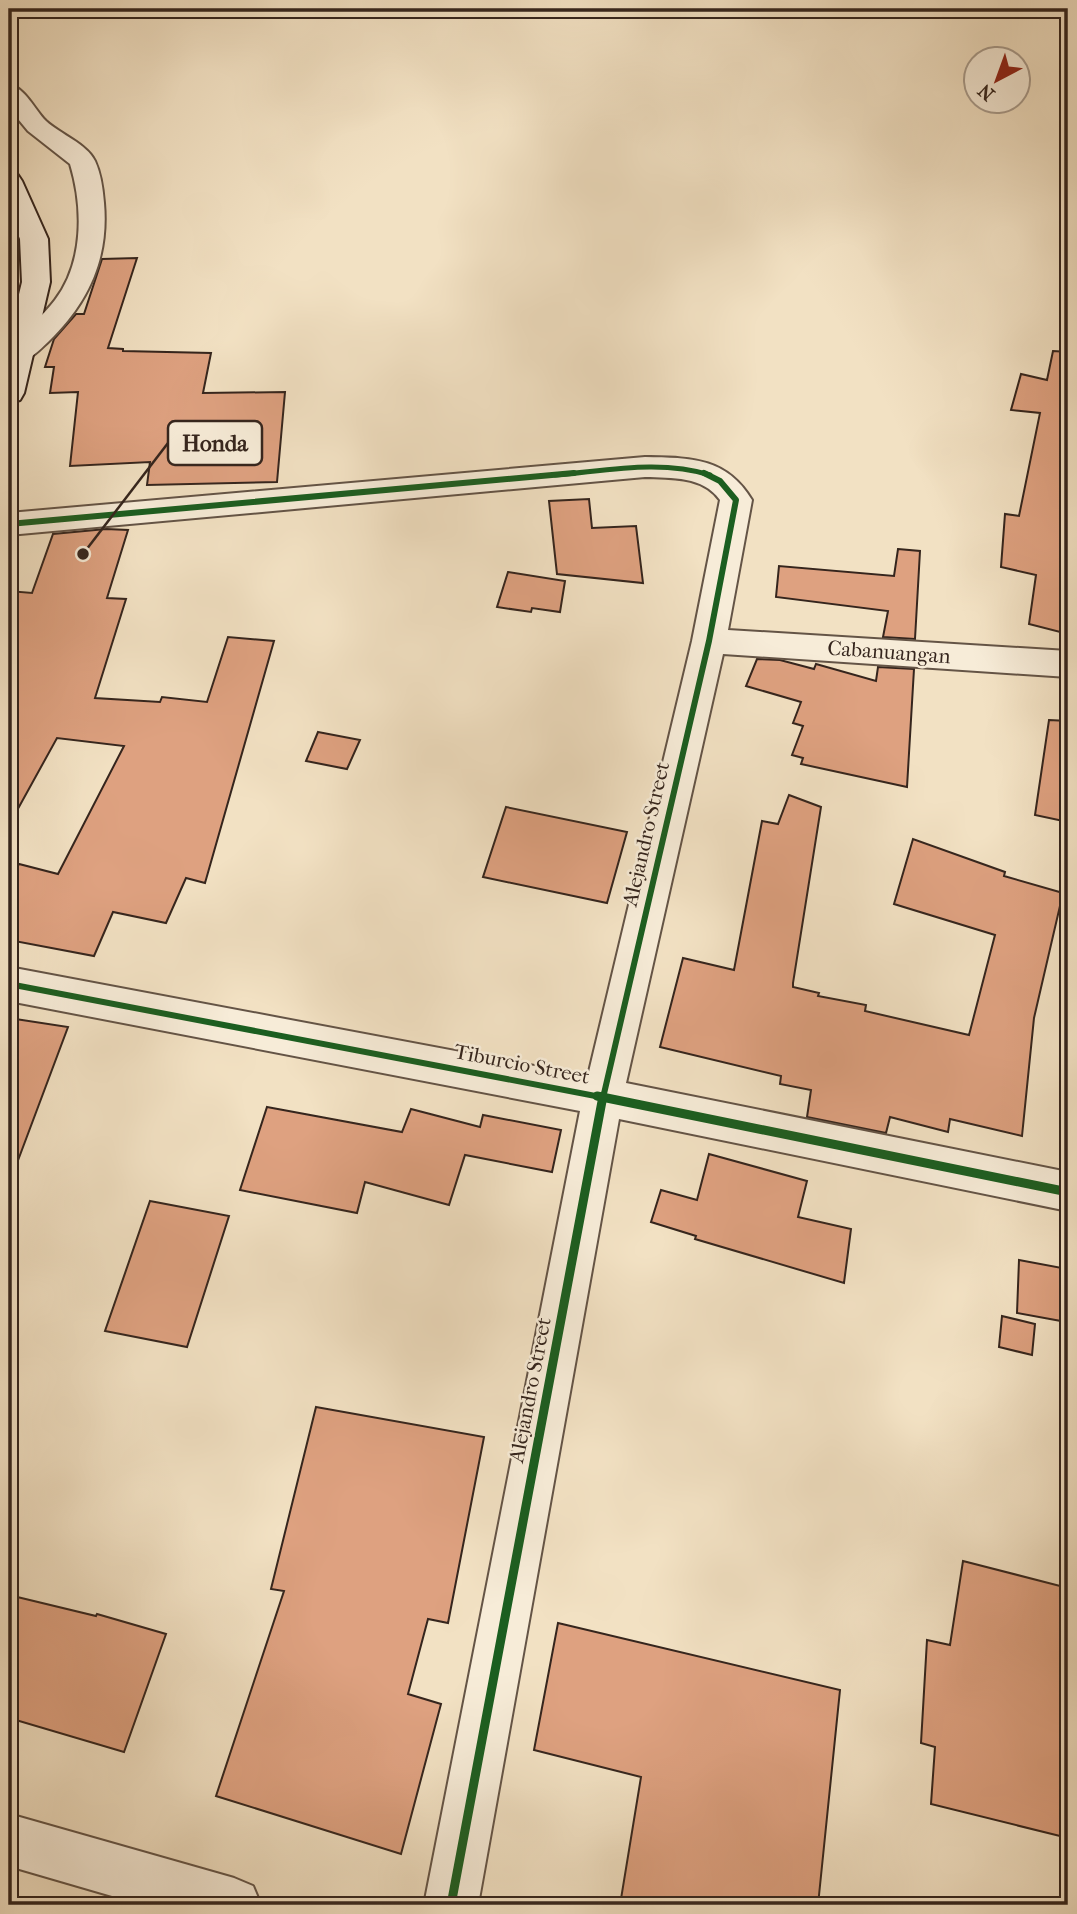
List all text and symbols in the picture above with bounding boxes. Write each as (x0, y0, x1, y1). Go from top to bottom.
north arrow (962, 46, 1032, 116)
text: N (973, 79, 999, 105)
callout: Honda (168, 421, 262, 465)
text: Honda (182, 430, 249, 457)
street label: Cabanuangan (827, 636, 951, 668)
street label: Alejandro Street (617, 759, 674, 910)
street label: Tiburcio Street (452, 1039, 592, 1089)
street label: Alejandro Street (504, 1315, 556, 1466)

